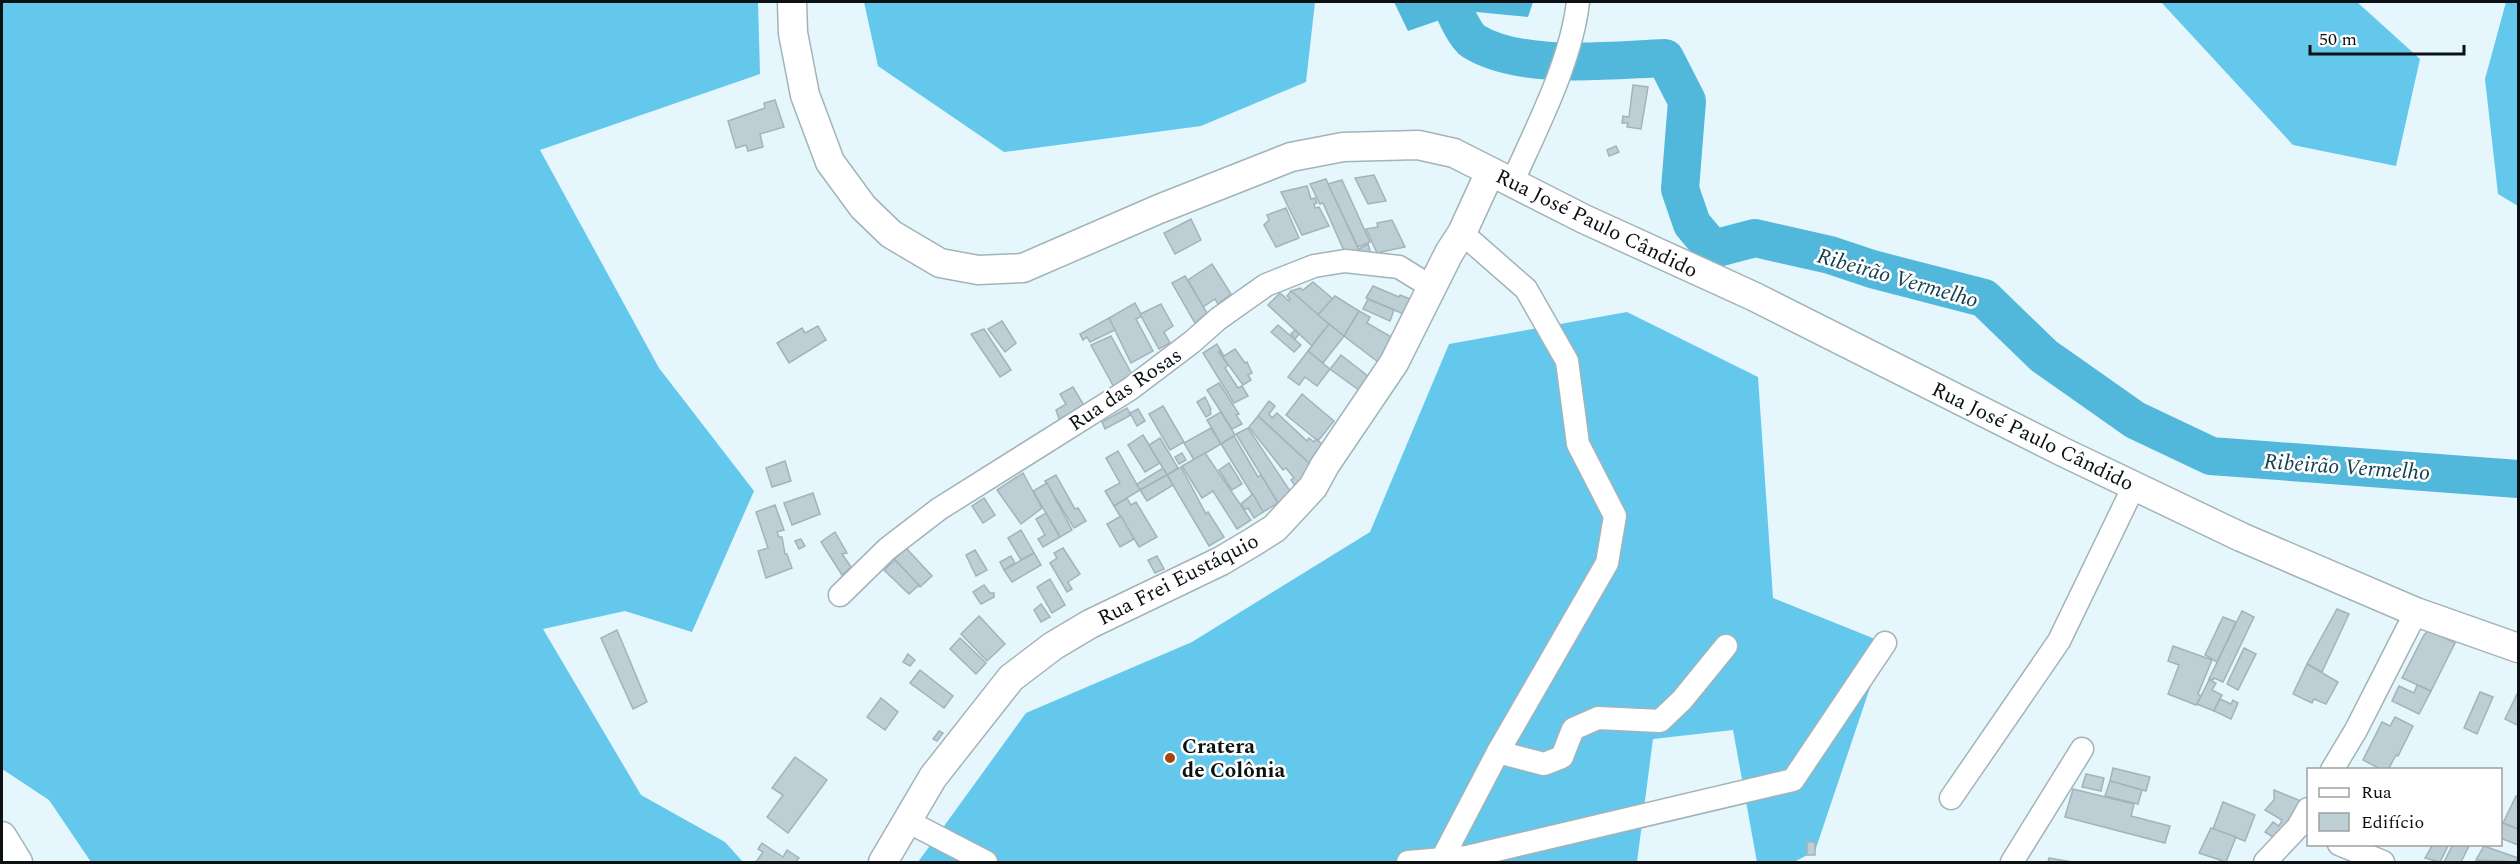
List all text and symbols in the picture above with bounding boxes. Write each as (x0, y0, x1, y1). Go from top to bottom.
scale bar (2310, 18, 2464, 56)
text: 50 m (2319, 26, 2357, 53)
street label: Rua José Paulo Cândido (1490, 161, 1703, 287)
water label: Ribeirão Vermelho (1813, 240, 1982, 317)
street label: Rua das Rosas (1062, 340, 1189, 440)
street label: Rua José Paulo Cândido (1926, 374, 2139, 500)
water label: Ribeirão Vermelho (2263, 445, 2431, 490)
street label: Rua Frei Eustáquio (1092, 525, 1265, 634)
place label: Cratera de Colônia (1182, 731, 1286, 787)
marker: Cratera de Colônia (1163, 751, 1177, 765)
legend (2307, 768, 2502, 846)
text: Rua (2361, 779, 2392, 806)
text: Edifício (2361, 809, 2424, 836)

